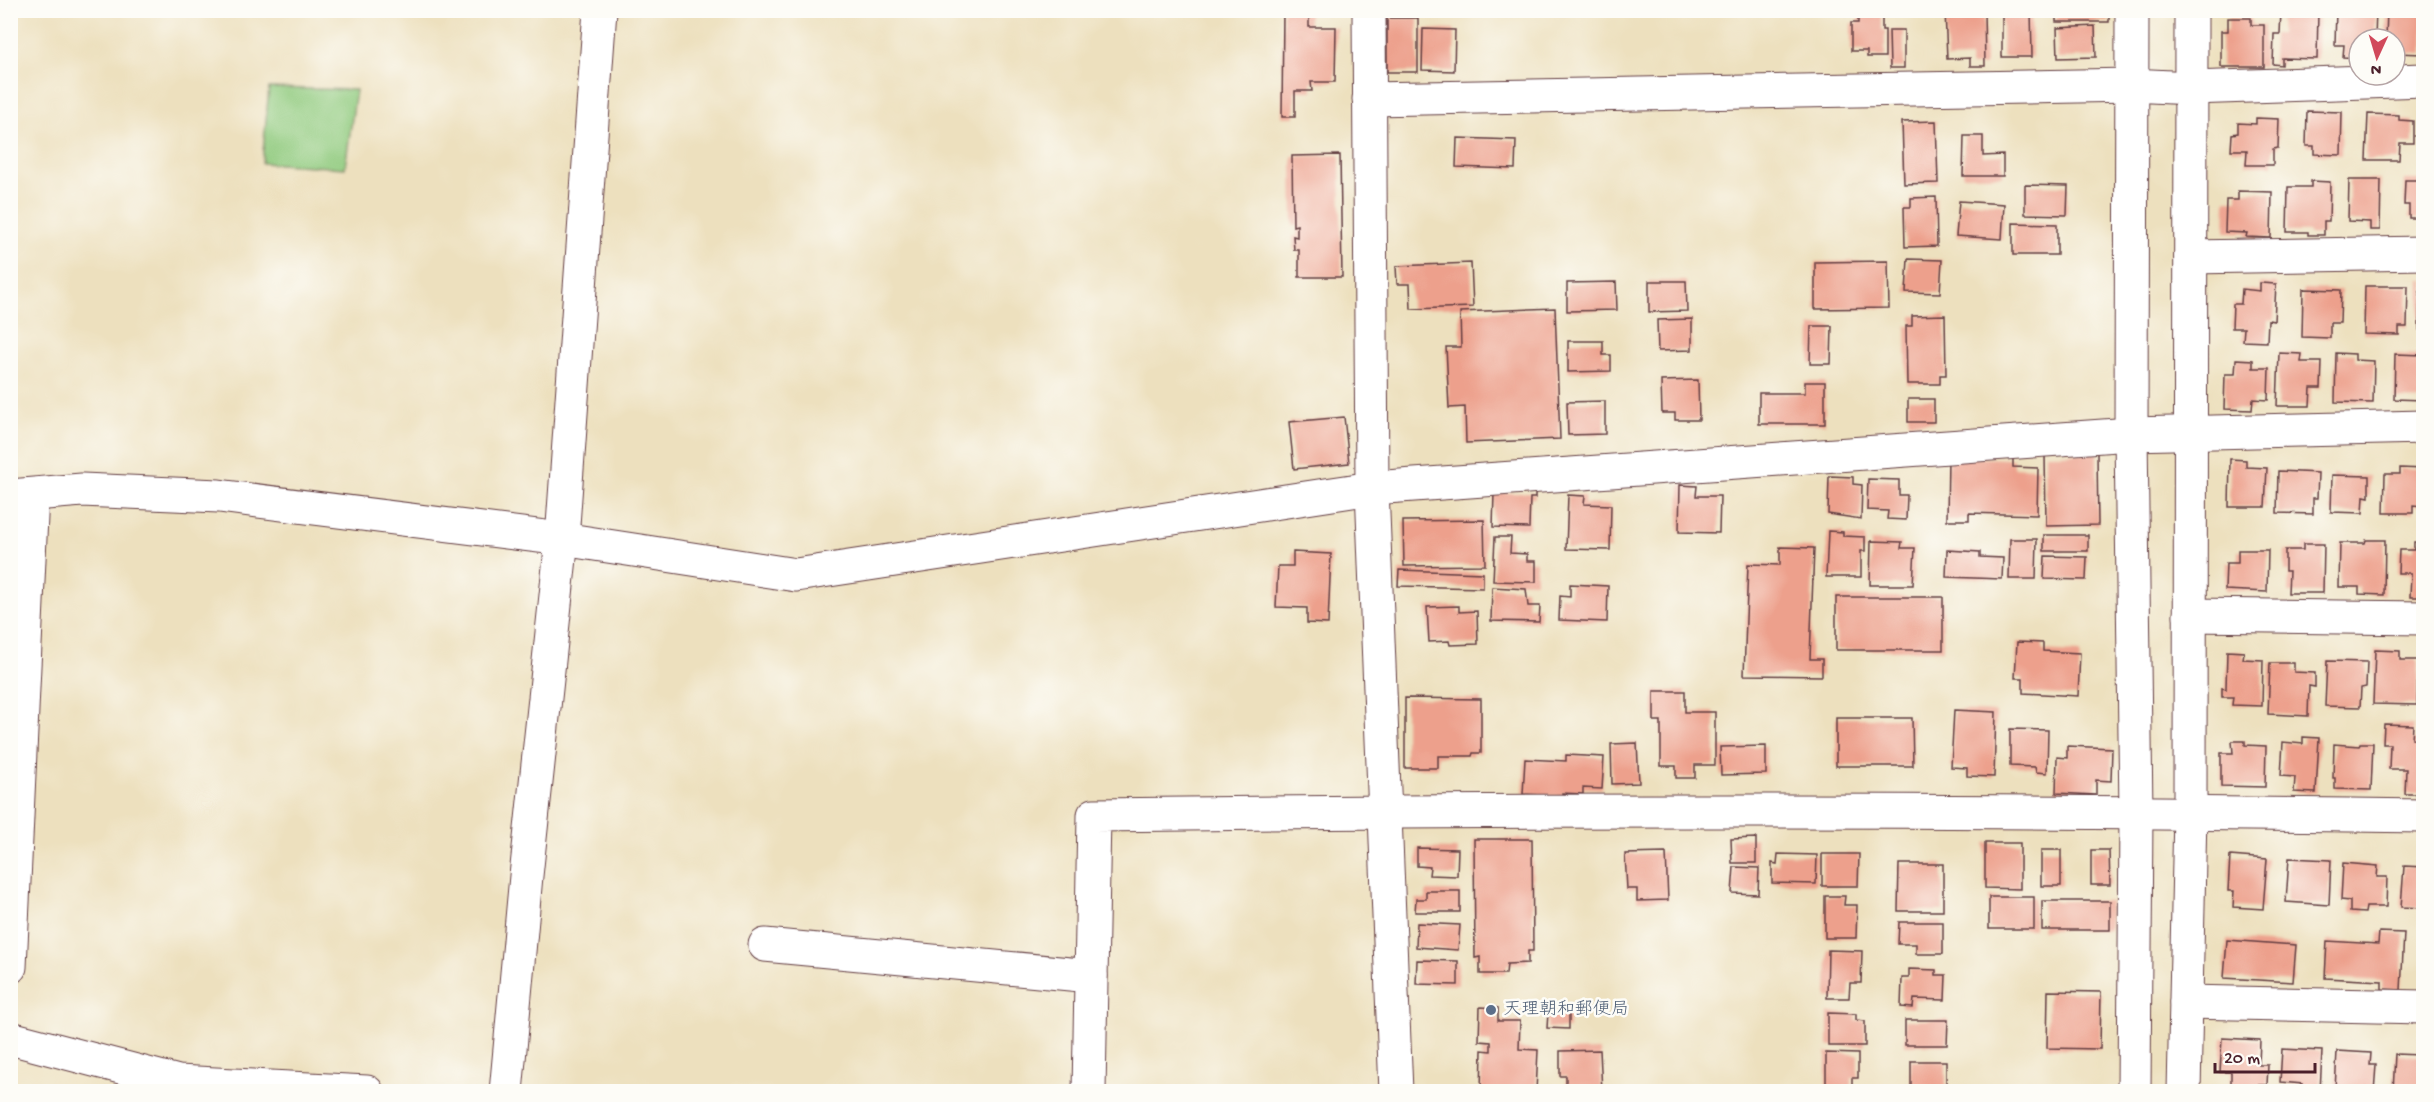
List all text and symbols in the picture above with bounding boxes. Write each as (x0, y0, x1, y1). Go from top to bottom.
north arrow (2347, 27, 2407, 87)
text: N (2370, 59, 2382, 78)
place label: 天理朝和郵便局 (1503, 999, 1629, 1021)
marker: 天理朝和郵便局 (1484, 1003, 1498, 1017)
scale bar (2215, 1036, 2316, 1074)
text: 20 m (2224, 1049, 2260, 1070)

